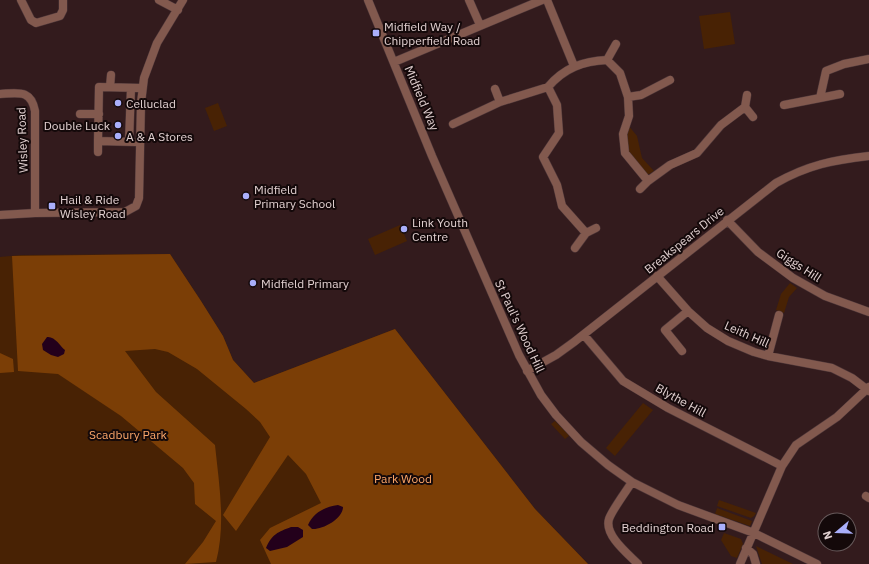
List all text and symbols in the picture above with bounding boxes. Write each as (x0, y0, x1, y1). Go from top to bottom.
place label: Midfield Way / Chipperfield Road (384, 19, 480, 48)
marker: Midfield Way / Chipperfield Road (371, 28, 381, 38)
street label: Midfield Way (402, 63, 442, 133)
place label: Celluclad (126, 96, 176, 111)
marker: Celluclad (113, 98, 123, 108)
street label: Wisley Road (13, 107, 31, 173)
place label: Double Luck (44, 118, 111, 133)
marker: Double Luck (113, 120, 123, 130)
place label: A & A Stores (126, 129, 193, 144)
marker: A & A Stores (113, 131, 123, 141)
place label: Midfield Primary School (254, 182, 335, 211)
marker: Midfield Primary School (241, 191, 251, 201)
place label: Hail & Ride Wisley Road (60, 192, 126, 221)
marker: Hail & Ride Wisley Road (47, 201, 57, 211)
street label: Breakspears Drive (641, 203, 727, 277)
place label: Link Youth Centre (412, 215, 468, 244)
marker: Link Youth Centre (399, 224, 409, 234)
street label: Giggs Hill (774, 245, 824, 285)
place label: Midfield Primary (261, 276, 349, 291)
street label: St Paul's Wood Hill (492, 277, 548, 375)
marker: Midfield Primary (248, 278, 258, 288)
street label: Leith Hill (722, 318, 772, 350)
street label: Blythe Hill (653, 380, 709, 420)
park label: Scadbury Park (89, 427, 168, 442)
park label: Park Wood (374, 471, 432, 486)
north arrow (817, 512, 857, 552)
place label: Beddington Road (621, 520, 714, 535)
marker: Beddington Road (717, 522, 727, 532)
text: N (820, 529, 835, 541)

